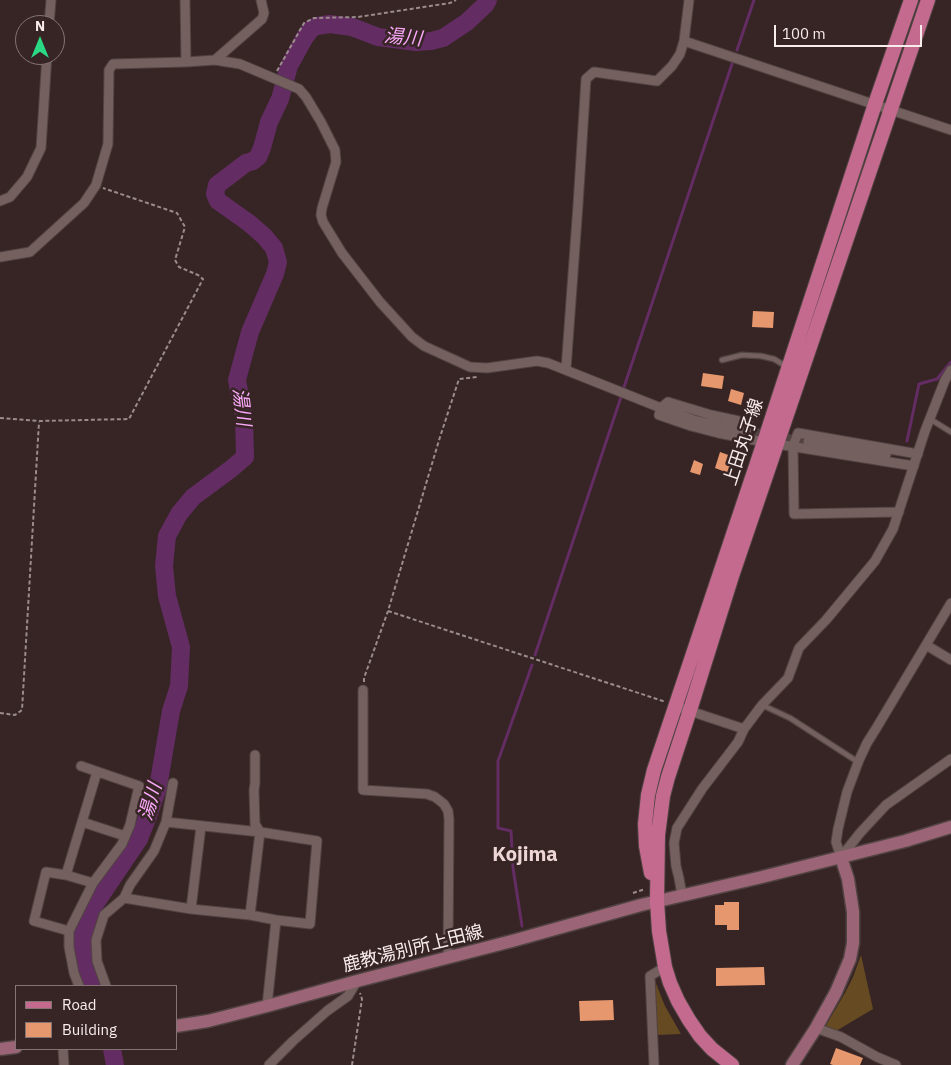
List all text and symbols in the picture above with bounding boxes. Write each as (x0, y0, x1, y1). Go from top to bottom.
north arrow (15, 15, 65, 65)
scale bar (776, 15, 924, 47)
text: N (35, 17, 45, 35)
text: 100 m (782, 24, 826, 43)
water label: 湯川 (383, 25, 423, 51)
water label: 湯川 (227, 387, 255, 427)
street label: 上田丸子線 (720, 396, 768, 488)
water label: 湯川 (135, 781, 167, 823)
district label: Kojima (492, 843, 558, 867)
street label: 鹿教湯別所上田線 (341, 921, 485, 977)
legend (15, 985, 178, 1050)
text: Road (62, 995, 97, 1014)
text: Building (62, 1020, 117, 1039)

